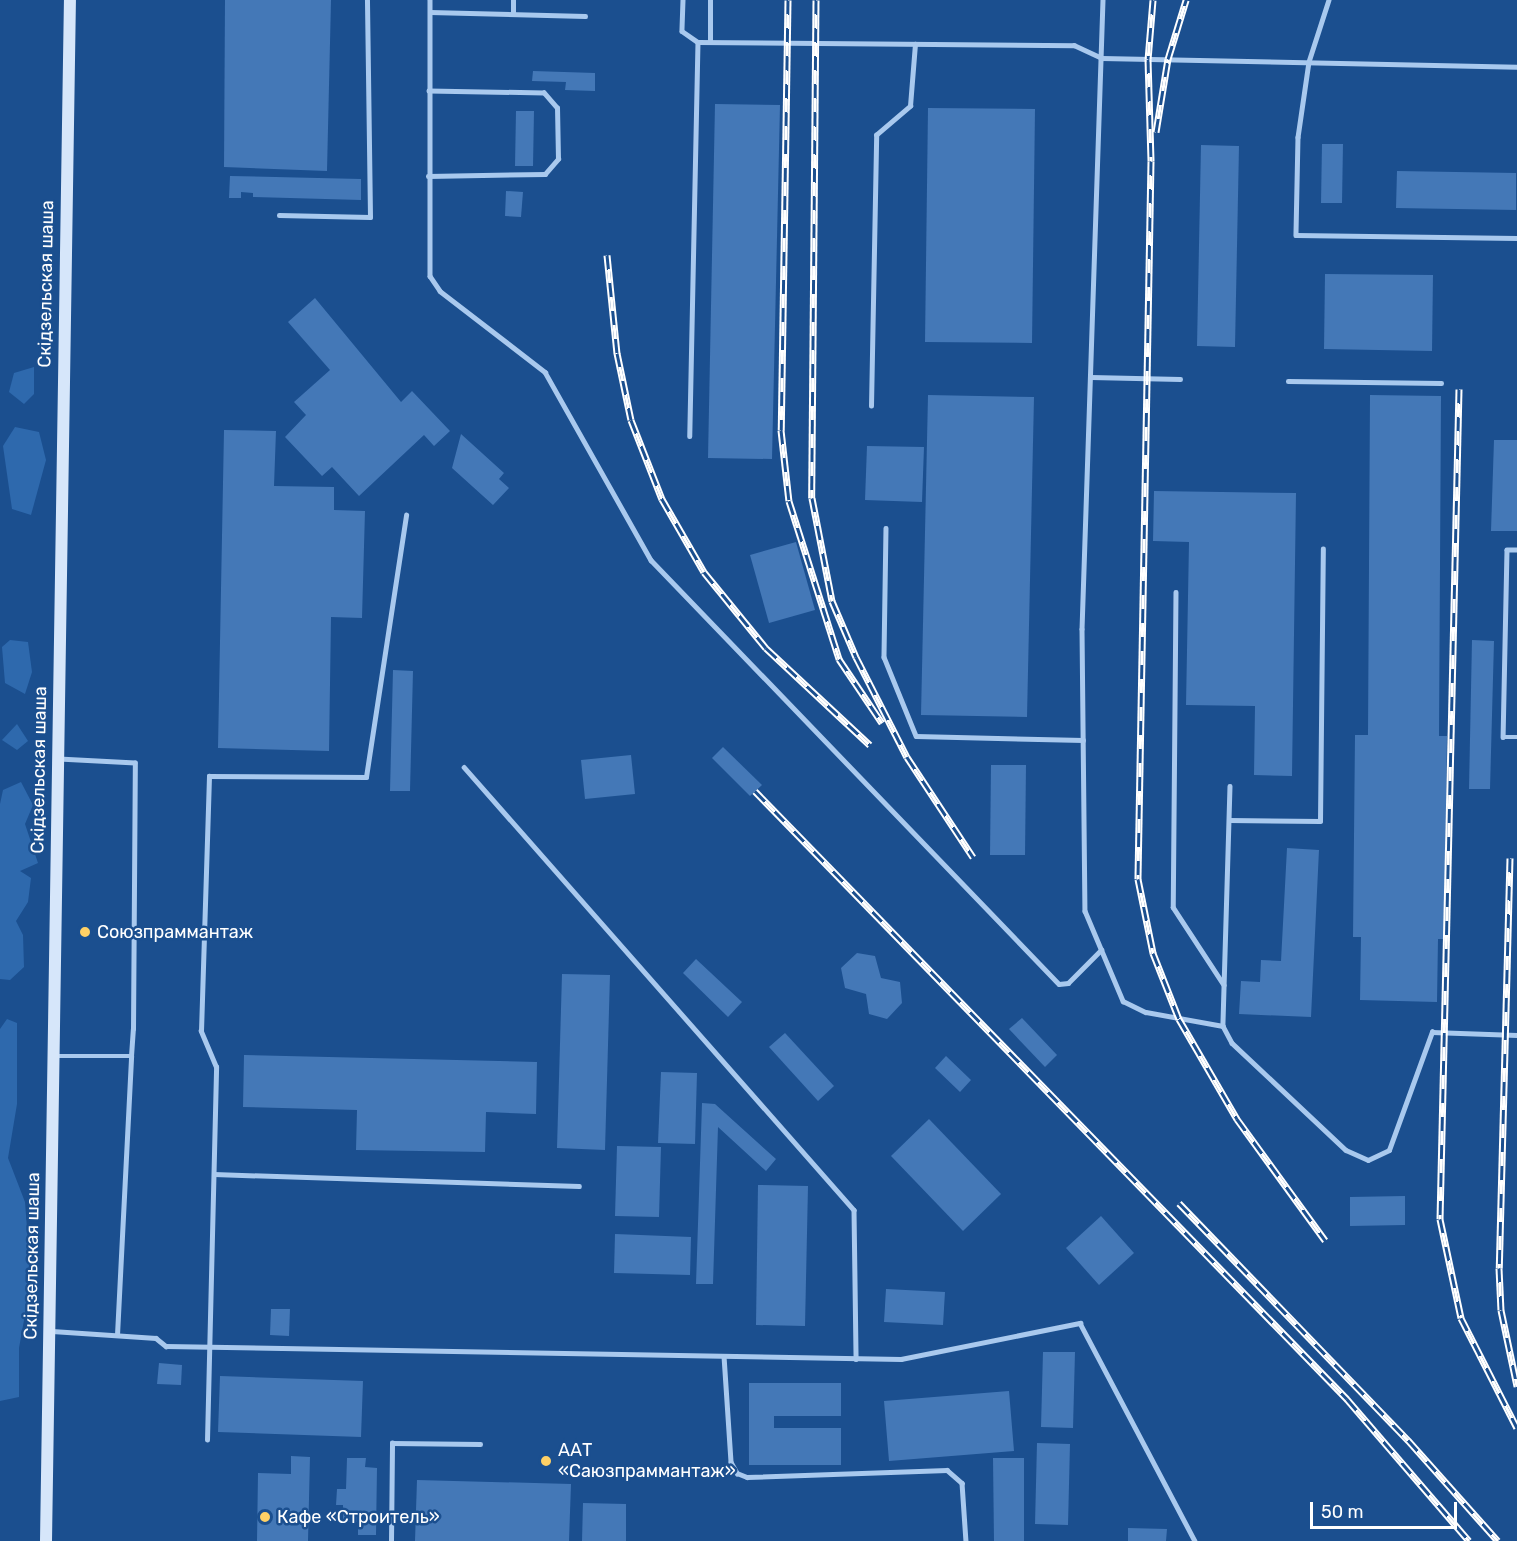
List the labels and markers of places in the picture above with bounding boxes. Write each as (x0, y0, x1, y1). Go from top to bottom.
place label: Союзпраммантаж (97, 921, 253, 943)
marker: Союзпраммантаж (78, 925, 92, 939)
place label: ААТ «Саюзпраммантаж» (558, 1440, 736, 1482)
marker: ААТ «Саюзпраммантаж» (539, 1454, 553, 1468)
place label: Кафе «Строитель» (277, 1506, 440, 1528)
marker: Кафе «Строитель» (258, 1510, 272, 1524)

